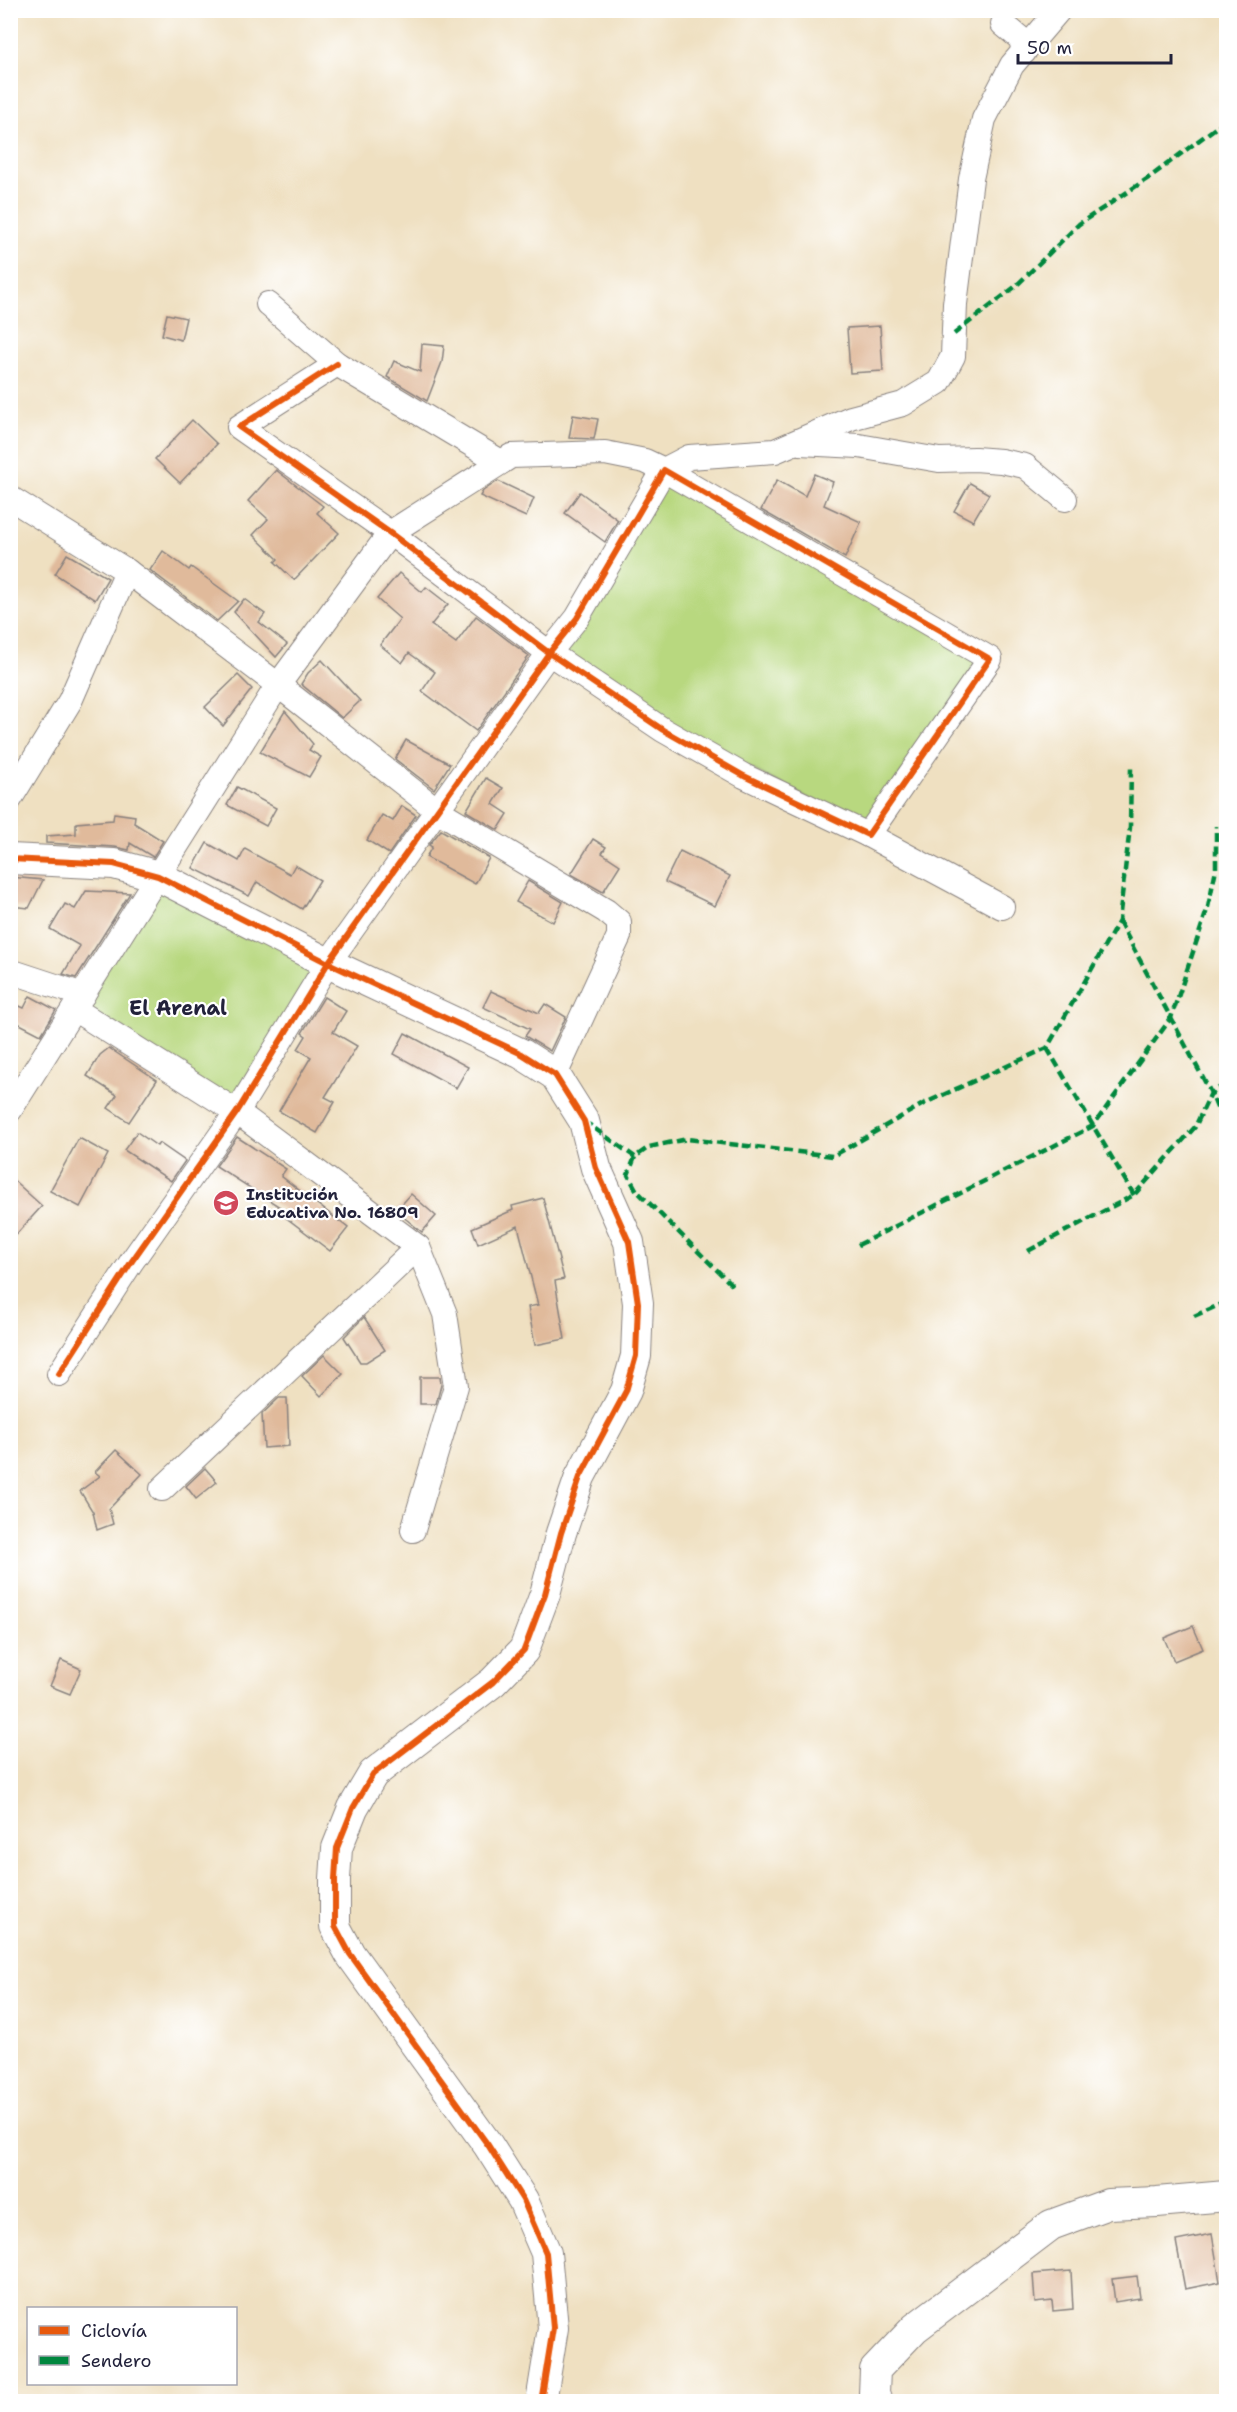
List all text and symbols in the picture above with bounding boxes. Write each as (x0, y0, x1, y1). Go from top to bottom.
scale bar (1018, 27, 1171, 65)
text: 50 m (1027, 36, 1072, 60)
district label: El Arenal (129, 995, 227, 1021)
place label: Institución Educativa No. 16809 (246, 1184, 418, 1223)
school or university icon: Institución Educativa No. 16809 (211, 1188, 241, 1218)
legend (27, 2307, 237, 2385)
text: Ciclovía (81, 2319, 147, 2343)
text: Sendero (81, 2349, 151, 2373)

